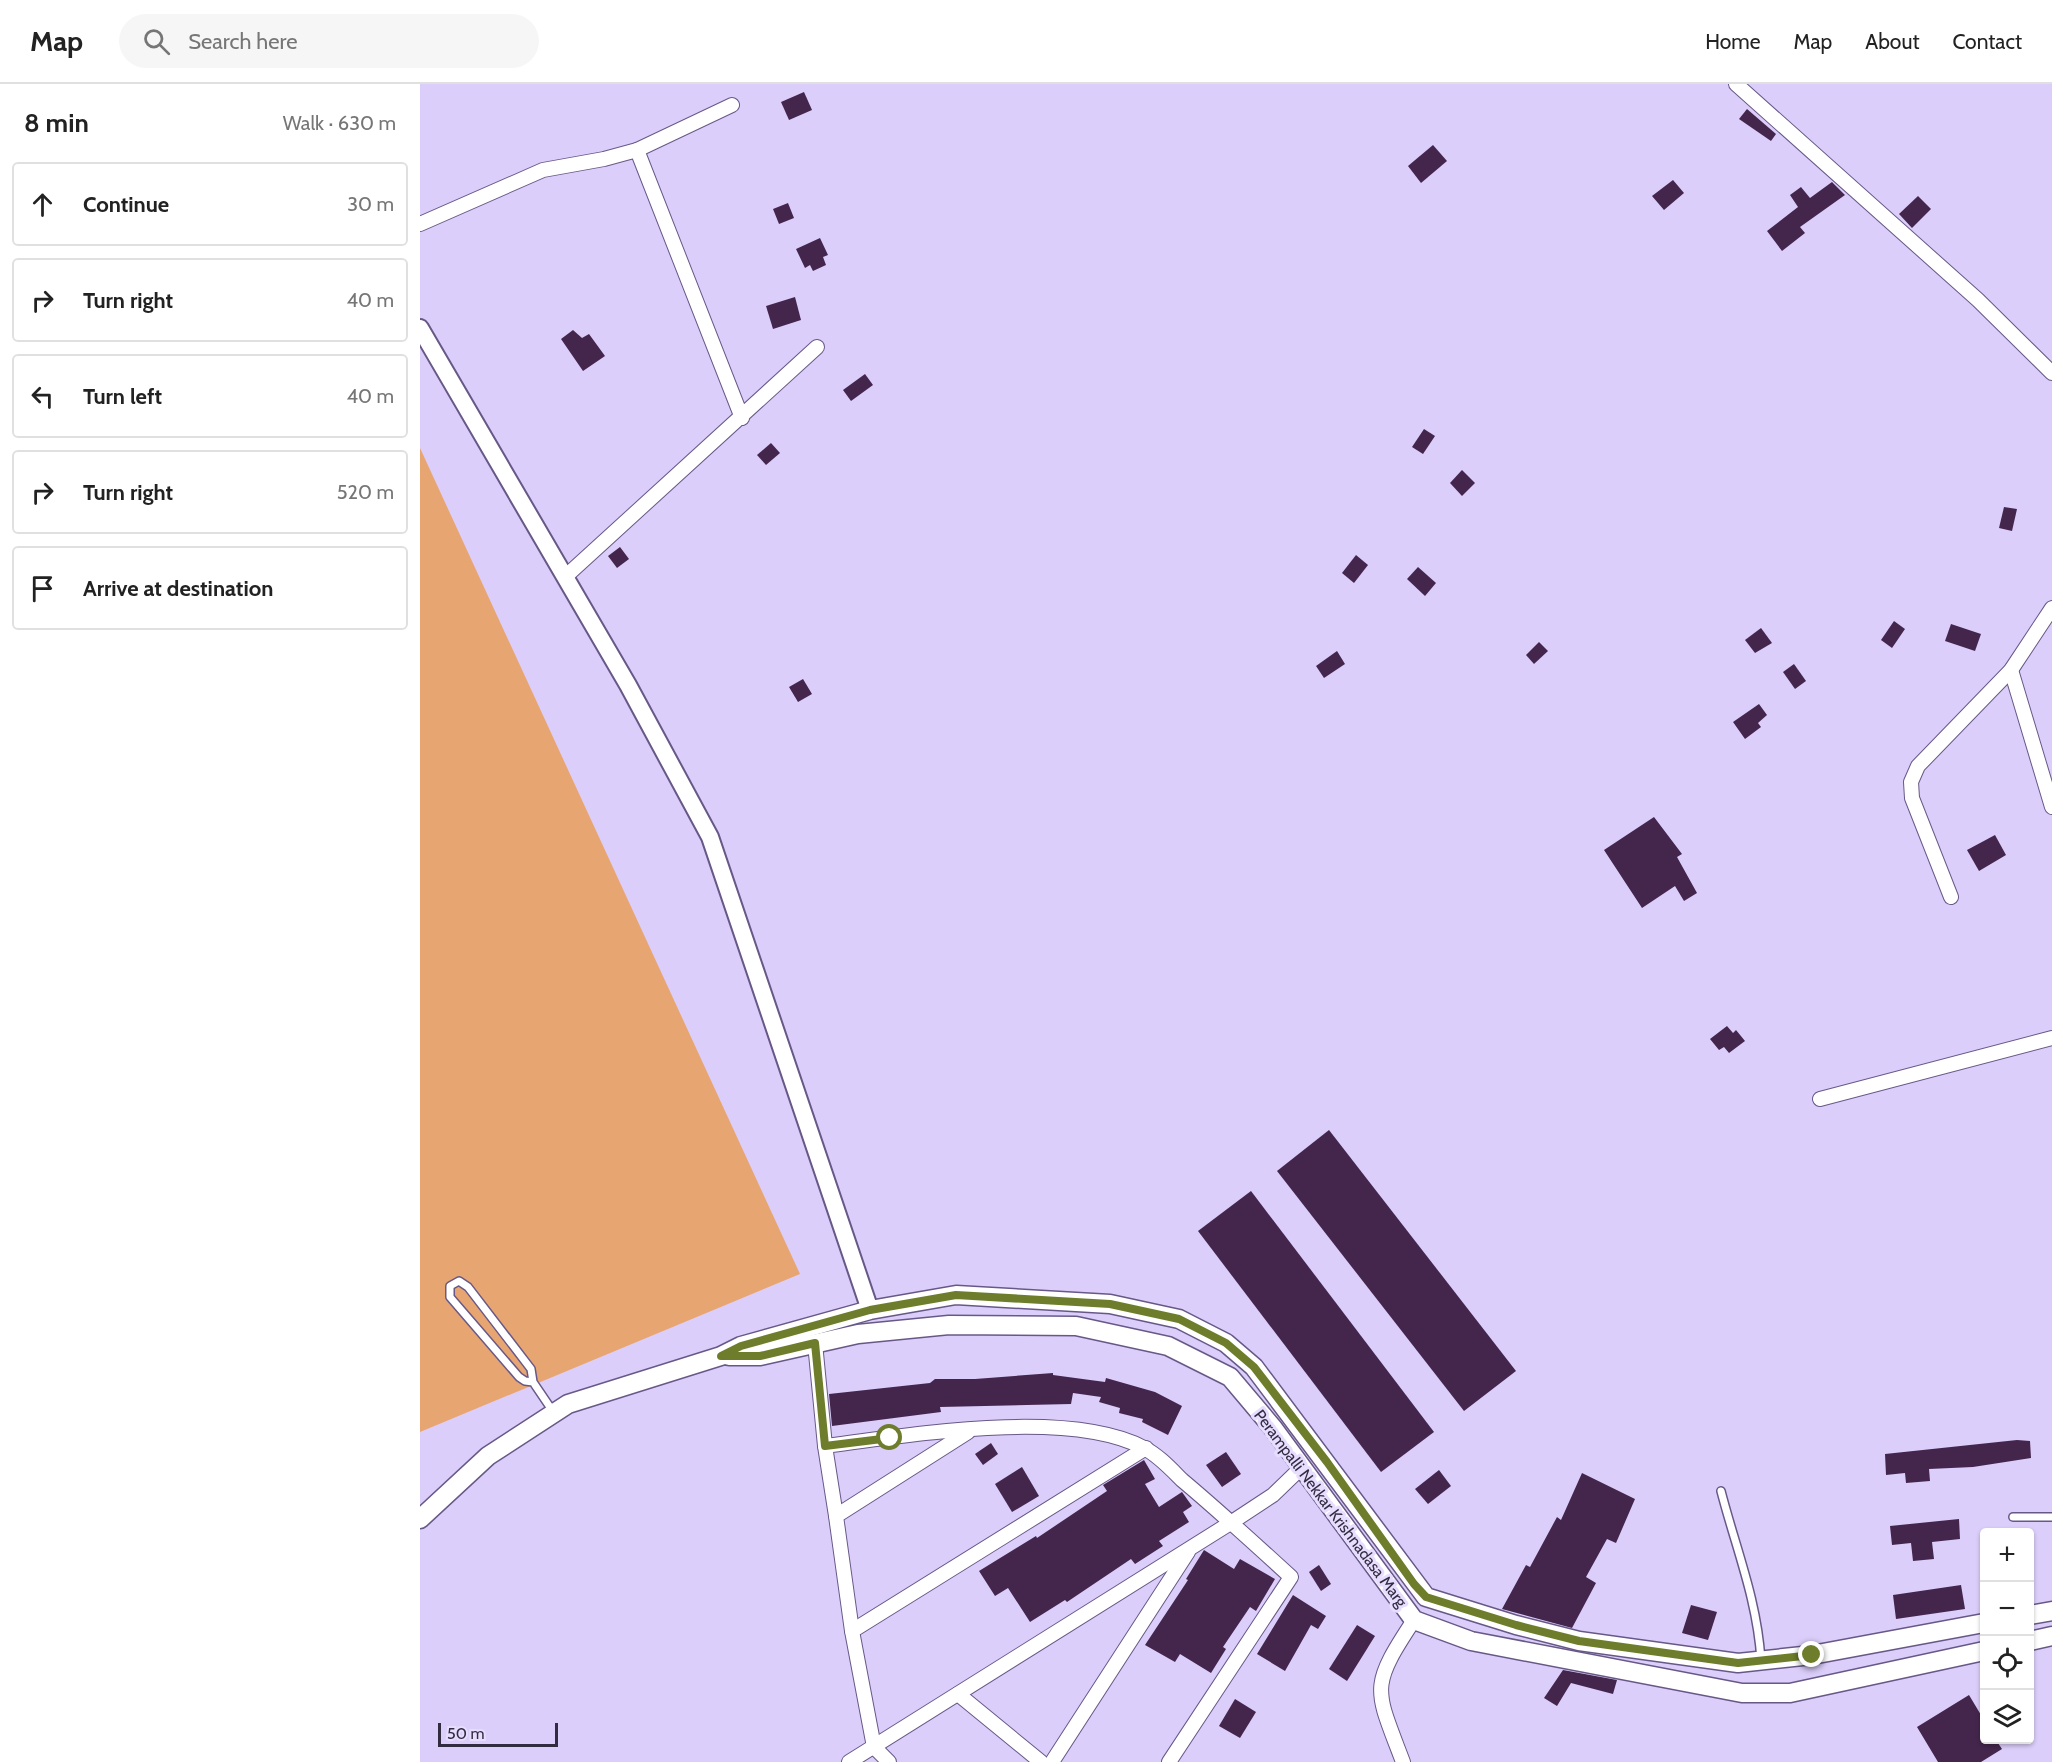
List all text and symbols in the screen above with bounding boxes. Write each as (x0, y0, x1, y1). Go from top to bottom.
search box (119, 14, 539, 68)
text: Map (30, 24, 83, 58)
icon: search (140, 25, 173, 58)
text: Search here (188, 28, 297, 55)
text: Home (1705, 29, 1761, 54)
text: Map (1794, 29, 1832, 54)
text: About (1865, 29, 1919, 54)
text: Contact (1952, 29, 2022, 54)
text: 8 min (24, 107, 89, 139)
text: Walk · 630 m (283, 111, 396, 135)
icon: ahead (26, 188, 59, 221)
text: Continue (83, 191, 169, 218)
text: 30 m (347, 192, 394, 216)
icon: right (26, 284, 59, 317)
text: Turn right (83, 287, 173, 314)
text: 40 m (346, 288, 394, 312)
icon: left (26, 380, 59, 413)
text: Turn left (83, 383, 162, 410)
text: 40 m (346, 384, 394, 408)
icon: right (26, 476, 59, 509)
text: Turn right (83, 479, 173, 506)
text: 520 m (337, 480, 394, 504)
icon: arrive (26, 572, 59, 605)
text: Arrive at destination (83, 575, 273, 602)
street label: Perampalli Nekkar Krishnadasa Marg (1250, 1406, 1412, 1612)
route start (876, 1424, 902, 1450)
map controls (1980, 1528, 2034, 1744)
button: + (1980, 1528, 2034, 1582)
button: − (1980, 1582, 2034, 1636)
button: locate (1980, 1636, 2034, 1690)
route end (1798, 1641, 1824, 1667)
button: layers (1980, 1690, 2034, 1744)
scale bar (438, 1720, 558, 1748)
text: 50 m (447, 1724, 484, 1743)

